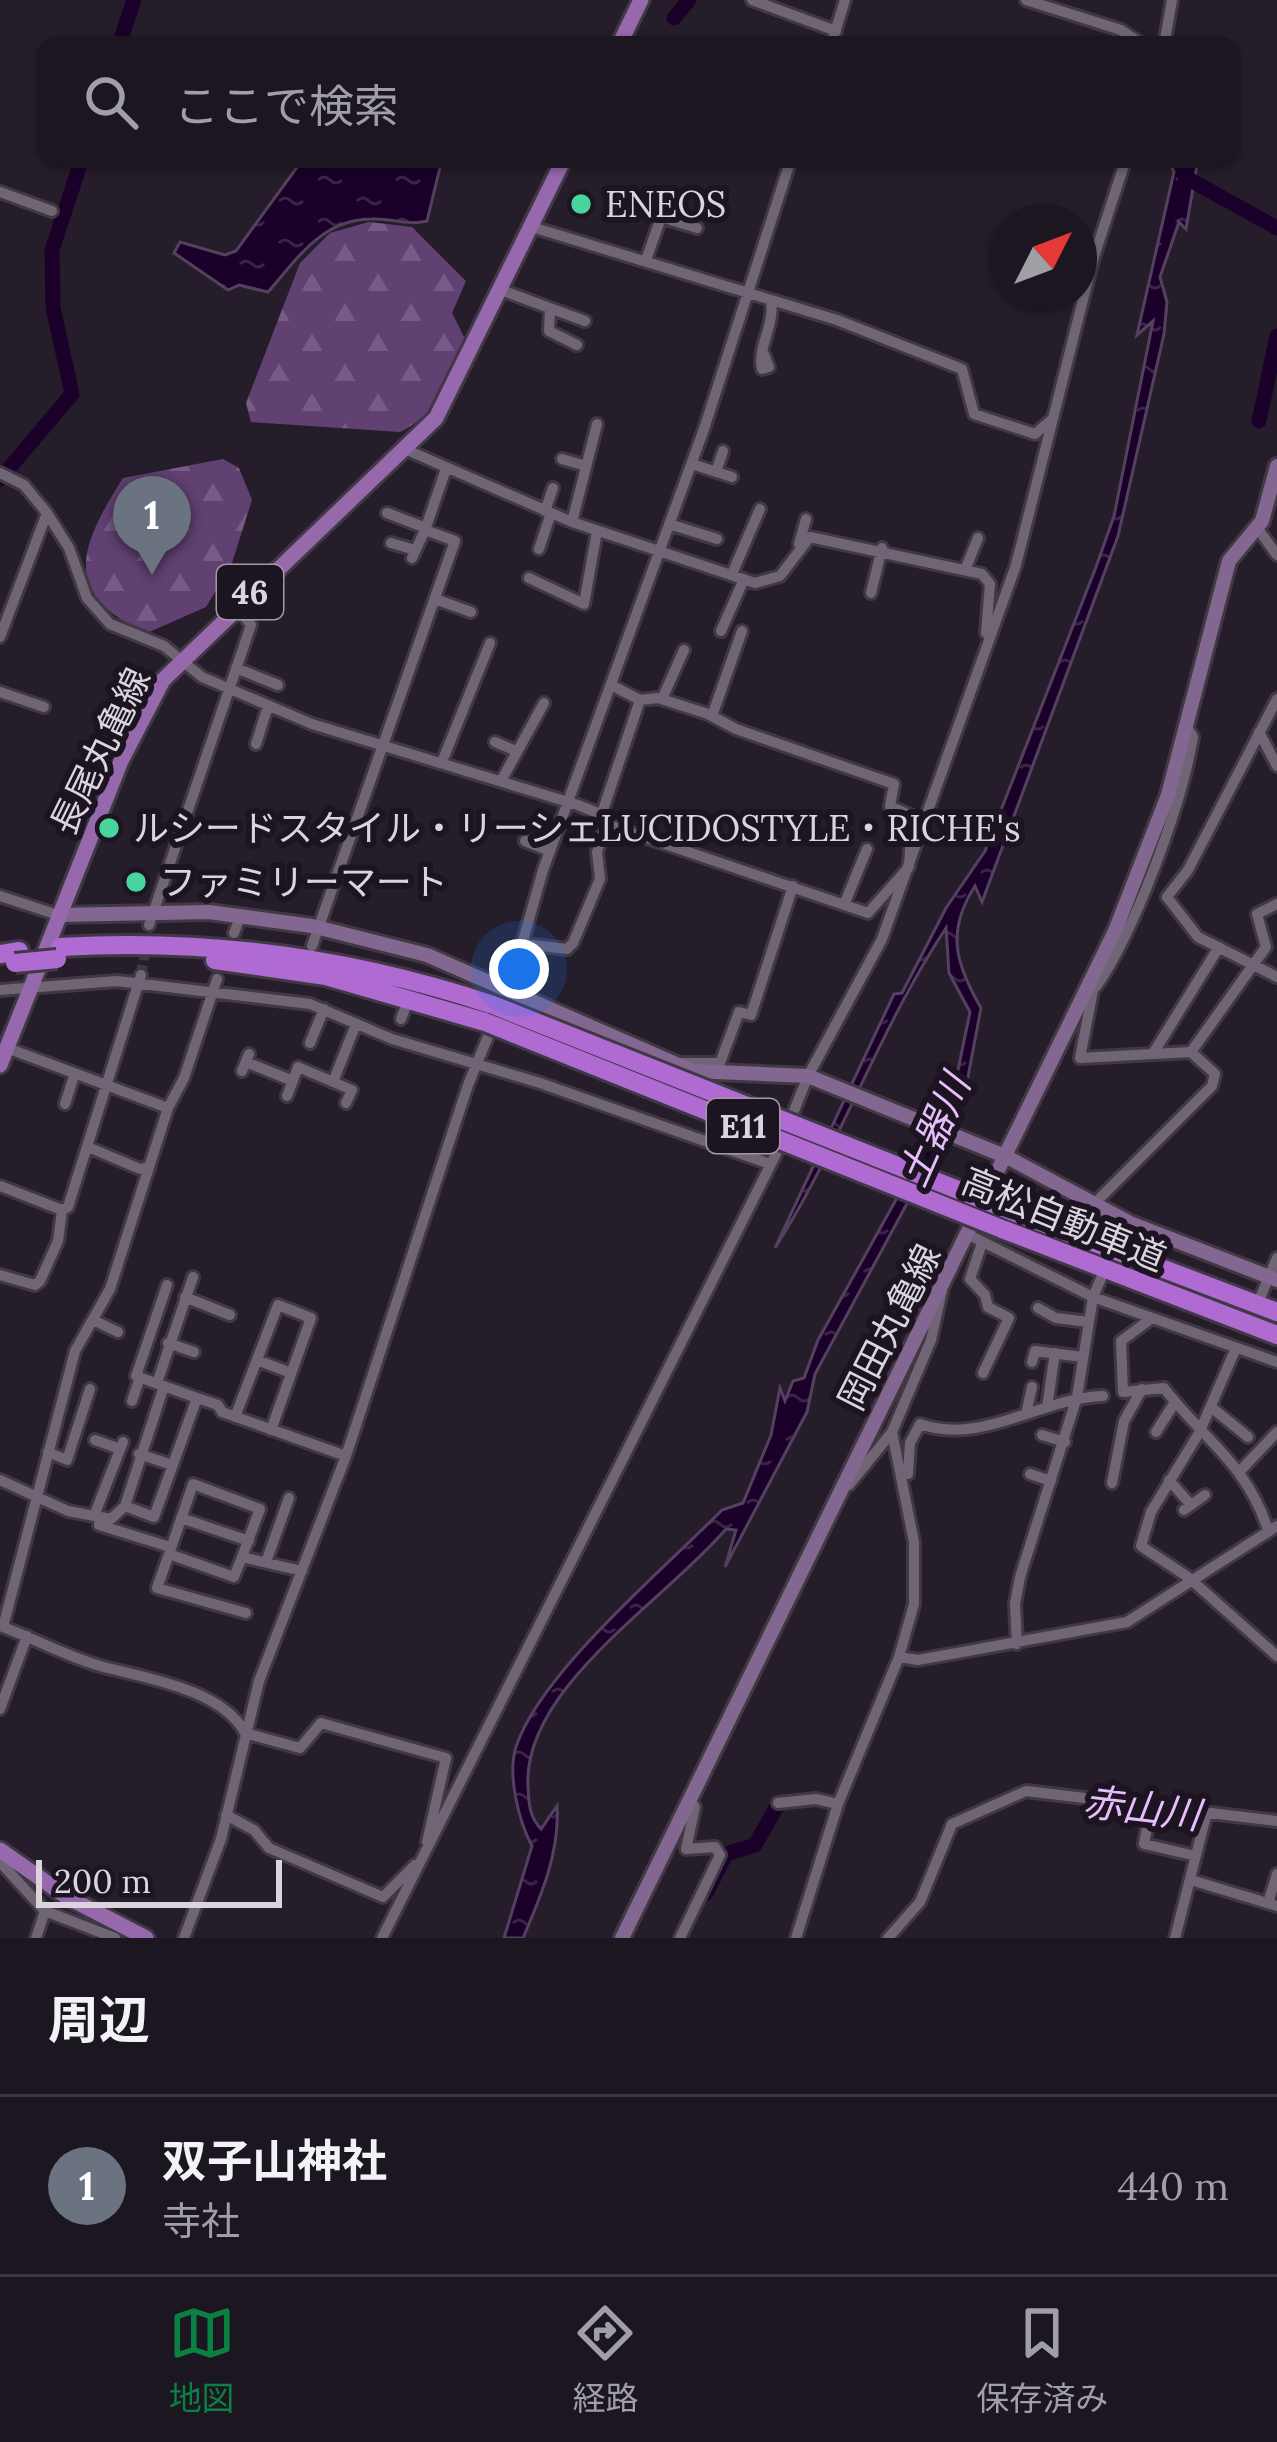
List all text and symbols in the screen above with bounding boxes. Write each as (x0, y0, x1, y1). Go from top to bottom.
search box (36, 36, 1241, 168)
icon: search (78, 69, 144, 135)
text: ここで検索 (174, 77, 399, 134)
place label: ENEOS (605, 181, 726, 227)
marker: ENEOS (568, 191, 594, 217)
north arrow (989, 204, 1097, 312)
pin: 1 (113, 476, 191, 575)
road number: 46 (217, 565, 283, 619)
street label: 長尾丸亀線 (40, 660, 160, 842)
place label: ルシードスタイル・リーシェLUCIDOSTYLE・RICHE's (133, 805, 1021, 851)
marker: ルシードスタイル・リーシェLUCIDOSTYLE・RICHE's (96, 815, 122, 841)
place label: ファミリーマート (160, 859, 448, 905)
marker: ファミリーマート (123, 869, 149, 895)
your location (489, 939, 549, 999)
water label: 土器川 (887, 1063, 982, 1194)
road number: E11 (707, 1099, 779, 1153)
street label: 高松自動車道 (955, 1157, 1173, 1281)
street label: 岡田丸亀線 (828, 1236, 950, 1418)
water label: 赤山川 (1081, 1776, 1207, 1840)
scale bar (36, 1854, 282, 1907)
text: 200 m (54, 1860, 151, 1902)
text: 周辺 (48, 1987, 150, 2052)
text: 双子山神社 (162, 2132, 387, 2189)
text: 1 (79, 2161, 95, 2211)
text: 440 m (1117, 2161, 1229, 2211)
text: 寺社 (162, 2196, 240, 2246)
tab: 地図 (169, 2300, 235, 2420)
tab: 経路 (572, 2300, 638, 2420)
tab: 保存済み (976, 2300, 1108, 2420)

